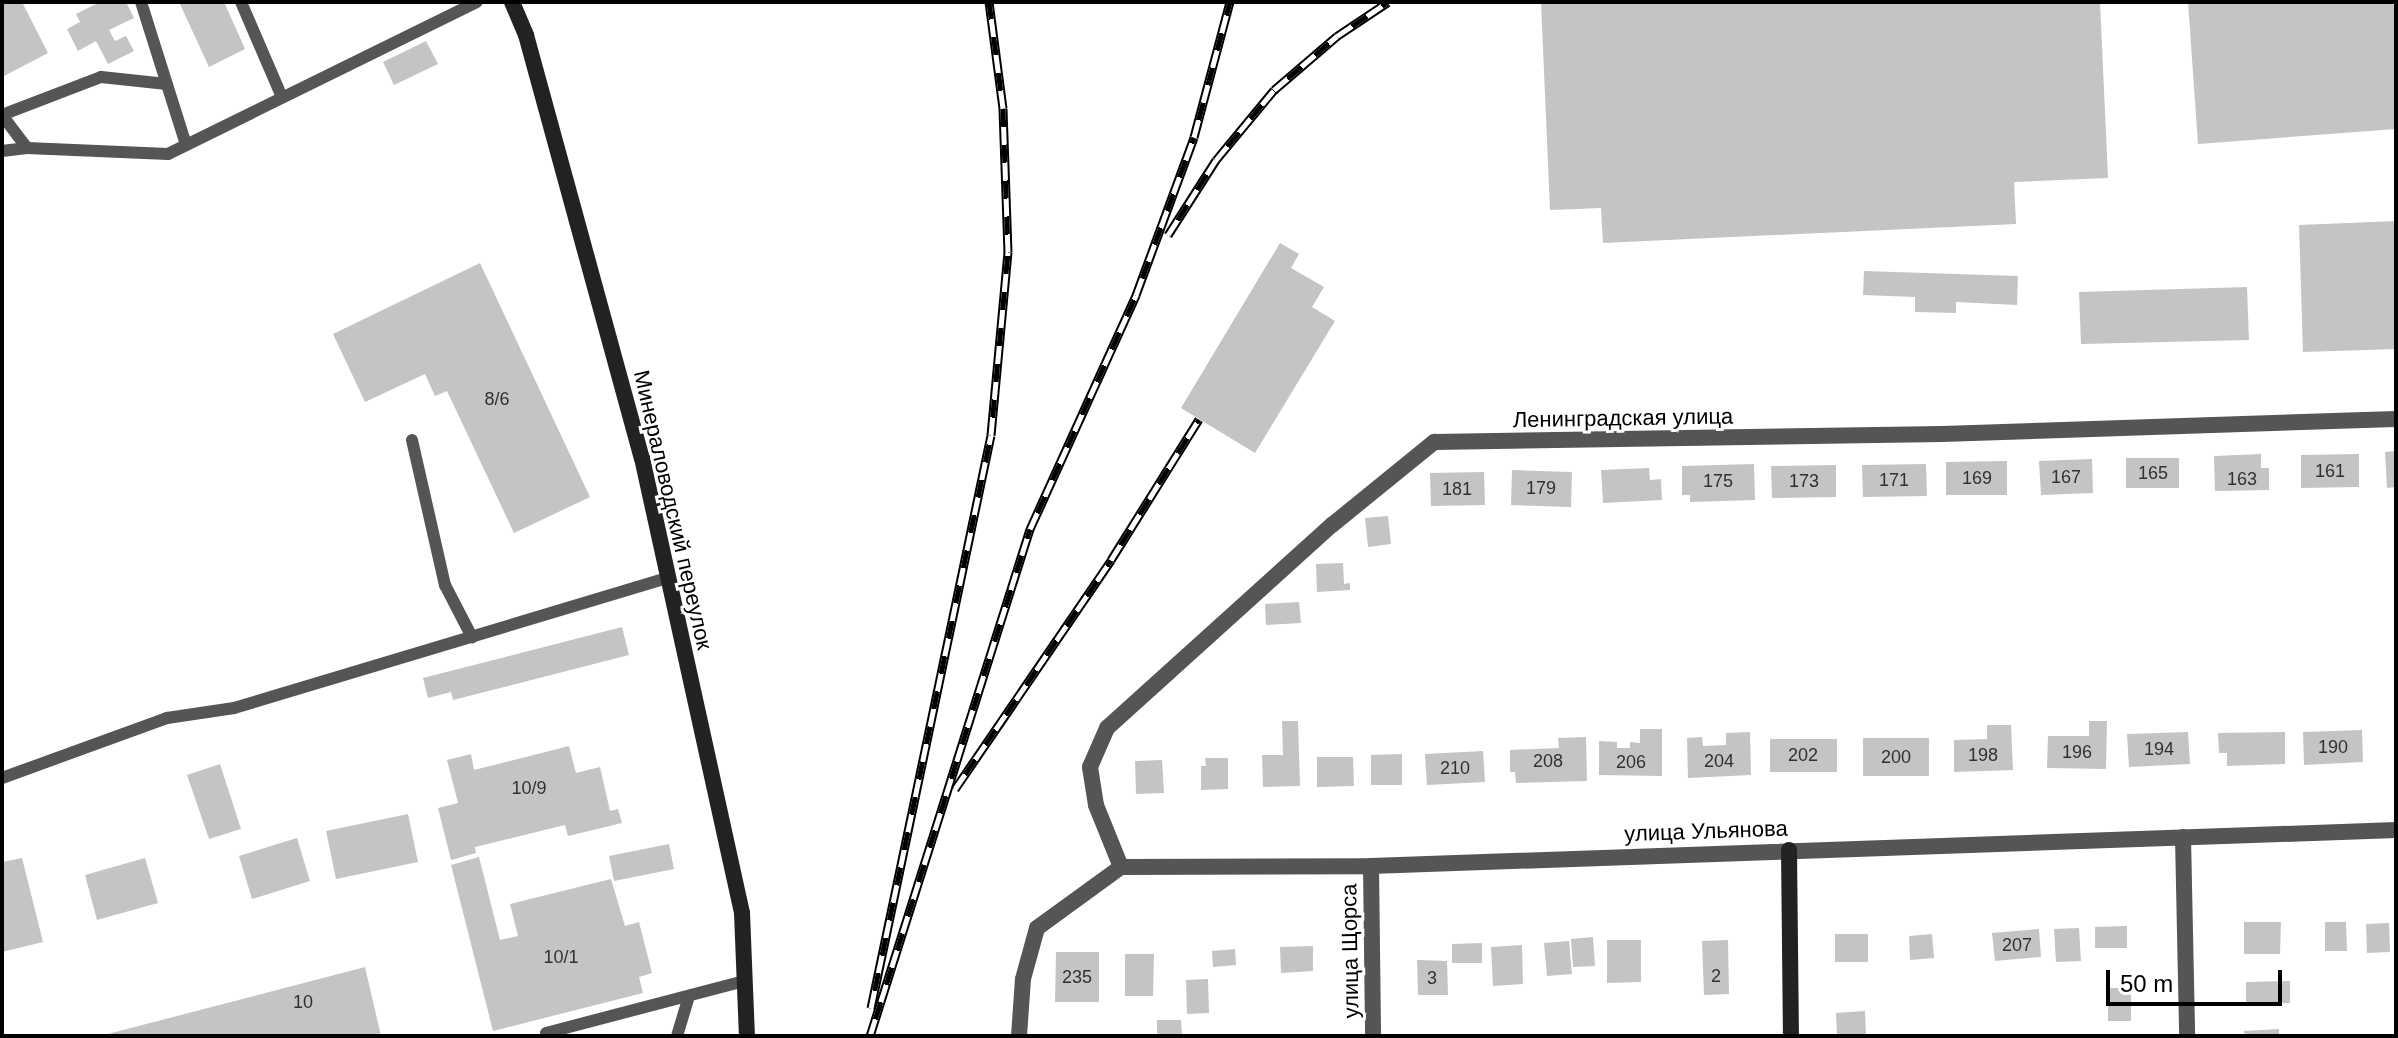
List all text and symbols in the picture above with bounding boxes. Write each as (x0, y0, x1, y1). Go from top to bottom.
street label: Минераловодский переулок (628, 368, 718, 652)
house number: 8/6 (484, 388, 510, 410)
street label: Ленинградская улица (1513, 403, 1733, 433)
house number: 161 (2315, 460, 2345, 482)
house number: 165 (2138, 462, 2168, 484)
house number: 167 (2051, 466, 2081, 488)
house number: 169 (1962, 467, 1992, 489)
house number: 163 (2227, 468, 2257, 490)
house number: 171 (1879, 469, 1909, 491)
house number: 175 (1703, 470, 1733, 492)
house number: 173 (1789, 470, 1819, 492)
house number: 179 (1526, 477, 1556, 499)
house number: 181 (1442, 478, 1472, 500)
house number: 190 (2318, 736, 2348, 758)
house number: 194 (2144, 738, 2174, 760)
house number: 196 (2062, 741, 2092, 763)
house number: 202 (1788, 744, 1818, 766)
house number: 198 (1968, 744, 1998, 766)
house number: 200 (1881, 746, 1911, 768)
house number: 208 (1533, 750, 1563, 772)
house number: 204 (1704, 750, 1734, 772)
house number: 206 (1616, 751, 1646, 773)
house number: 210 (1440, 757, 1470, 779)
house number: 10/9 (511, 777, 547, 799)
street label: улица Ульянова (1624, 815, 1788, 847)
street label: улица Щорса (1336, 883, 1364, 1019)
house number: 207 (2002, 934, 2032, 956)
house number: 10/1 (543, 946, 579, 968)
scale bar (2110, 954, 2286, 1004)
house number: 2 (1711, 965, 1721, 987)
house number: 235 (1062, 966, 1092, 988)
house number: 3 (1427, 967, 1437, 989)
text: 50 m (2120, 970, 2173, 997)
house number: 10 (293, 991, 313, 1013)

